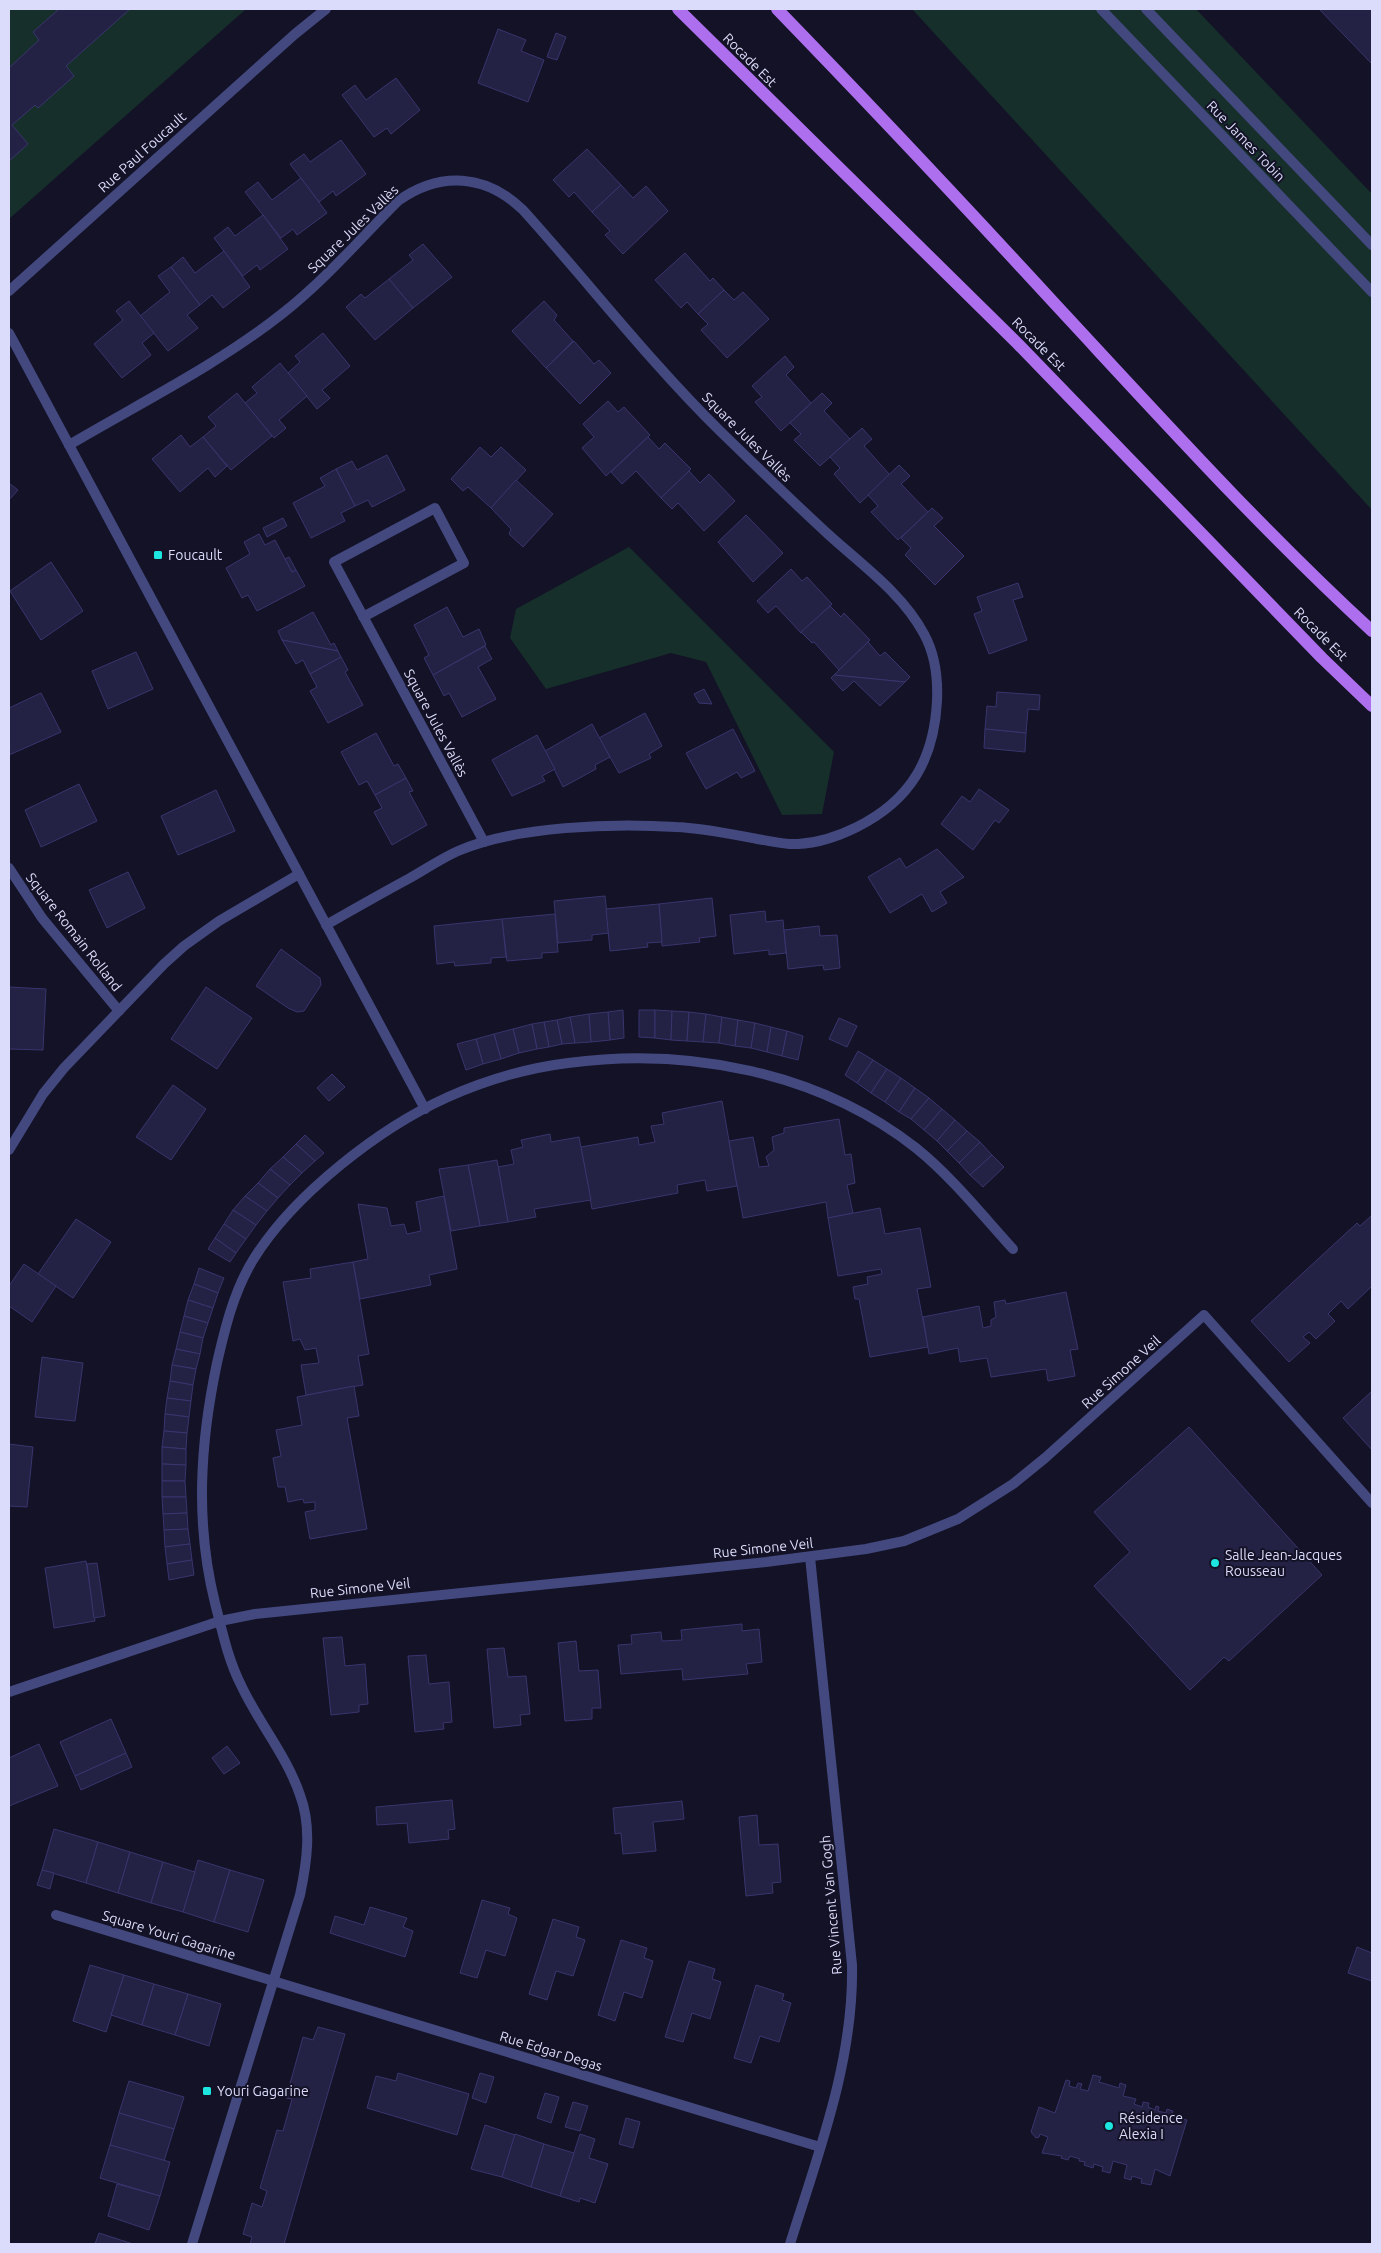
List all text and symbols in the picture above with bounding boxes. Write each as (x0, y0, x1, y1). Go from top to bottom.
street label: Rocade Est (720, 30, 780, 90)
street label: Rue James Tobin (1204, 97, 1288, 185)
street label: Rue Paul Foucault (95, 108, 189, 196)
street label: Square Jules Vallès (304, 182, 402, 276)
street label: Rocade Est (1009, 314, 1069, 374)
street label: Square Jules Vallès (699, 389, 795, 485)
place label: Foucault (168, 547, 223, 563)
marker: Foucault (152, 549, 164, 561)
street label: Rocade Est (1291, 604, 1351, 664)
street label: Square Jules Vallès (401, 666, 471, 780)
street label: Square Romain Rolland (23, 870, 125, 994)
street label: Rue Simone Veil (1078, 1332, 1164, 1412)
street label: Rue Simone Veil (712, 1535, 814, 1561)
place label: Salle Jean-Jacques Rousseau (1225, 1547, 1342, 1579)
marker: Salle Jean-Jacques Rousseau (1209, 1557, 1221, 1569)
street label: Rue Simone Veil (309, 1575, 411, 1601)
street label: Rue Vincent Van Gogh (817, 1835, 845, 1975)
street label: Square Youri Gagarine (100, 1907, 238, 1963)
street label: Rue Edgar Degas (498, 2028, 604, 2074)
place label: Youri Gagarine (217, 2083, 309, 2099)
marker: Youri Gagarine (201, 2085, 213, 2097)
place label: Résidence Alexia I (1119, 2110, 1183, 2142)
marker: Résidence Alexia I (1103, 2120, 1115, 2132)

